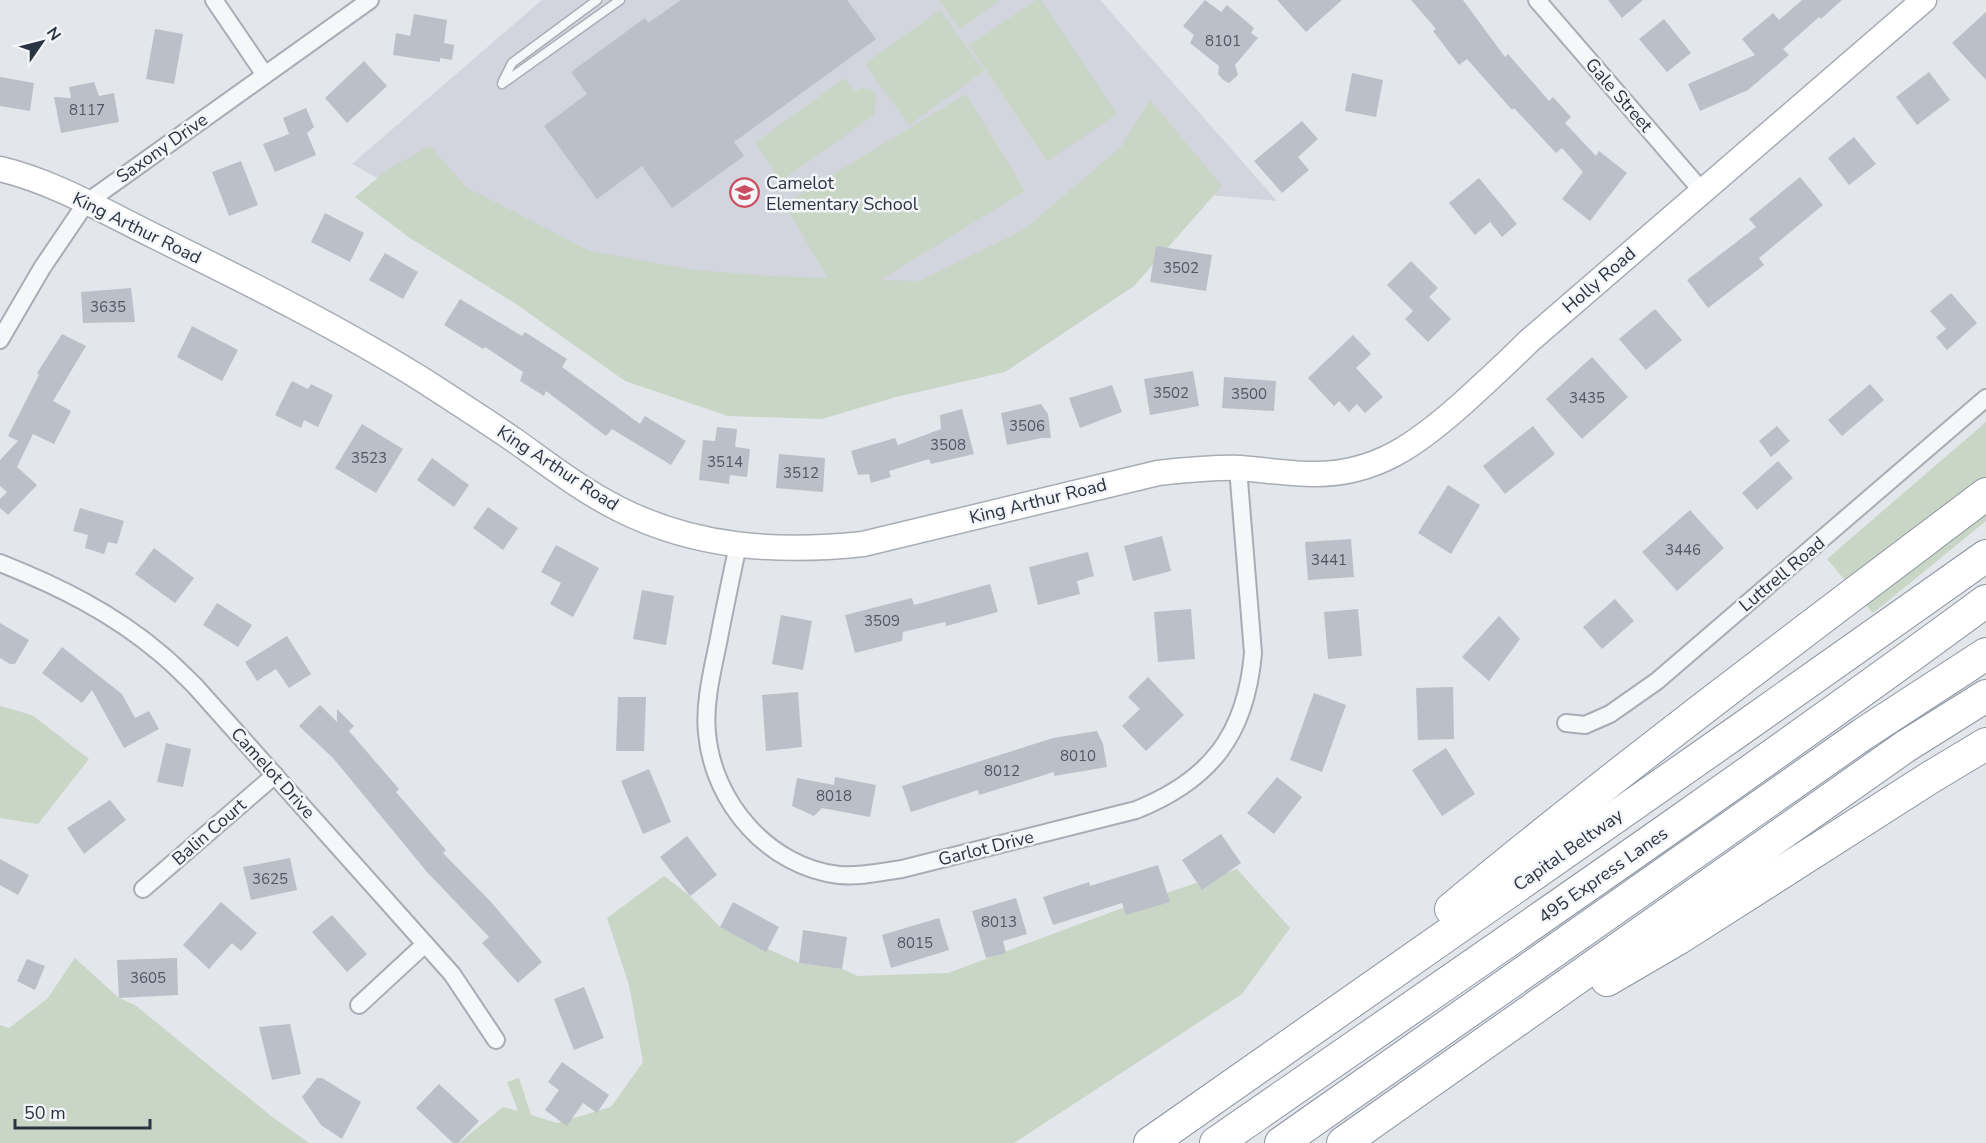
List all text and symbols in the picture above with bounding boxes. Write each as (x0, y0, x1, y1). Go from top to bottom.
north arrow (12, 12, 72, 72)
text: N (41, 23, 66, 45)
house number: 8101 (1205, 31, 1241, 51)
street label: Gale Street (1580, 53, 1658, 138)
house number: 8117 (69, 100, 105, 120)
street label: Saxony Drive (111, 108, 213, 188)
place label: Camelot Elementary School (766, 171, 919, 216)
school or university icon: Camelot Elementary School (729, 177, 761, 209)
street label: King Arthur Road (69, 186, 205, 270)
street label: Holly Road (1557, 241, 1641, 319)
house number: 3502 (1163, 258, 1199, 278)
house number: 3635 (90, 297, 126, 317)
house number: 3502 (1153, 383, 1189, 403)
house number: 3500 (1231, 384, 1267, 404)
house number: 3435 (1569, 388, 1605, 408)
house number: 3506 (1009, 416, 1045, 436)
street label: King Arthur Road (493, 420, 623, 516)
house number: 3508 (930, 435, 966, 455)
house number: 3523 (351, 448, 387, 468)
house number: 3514 (707, 452, 743, 472)
house number: 3512 (783, 463, 819, 483)
street label: King Arthur Road (967, 472, 1109, 530)
street label: Luttrell Road (1734, 531, 1830, 617)
house number: 3446 (1665, 540, 1701, 560)
house number: 3441 (1311, 550, 1347, 570)
house number: 3509 (864, 611, 900, 631)
street label: Camelot Drive (226, 722, 320, 824)
house number: 8010 (1060, 746, 1096, 766)
house number: 8012 (984, 761, 1020, 781)
house number: 8018 (816, 786, 852, 806)
street label: Balin Court (167, 793, 252, 871)
street label: Capital Beltway (1508, 803, 1628, 897)
street label: 495 Express Lanes (1533, 821, 1673, 929)
street label: Garlot Drive (936, 825, 1036, 871)
house number: 3625 (252, 869, 288, 889)
house number: 8013 (981, 912, 1017, 932)
house number: 8015 (897, 933, 933, 953)
house number: 3605 (130, 968, 166, 988)
scale bar (15, 1092, 150, 1130)
text: 50 m (24, 1101, 66, 1125)

